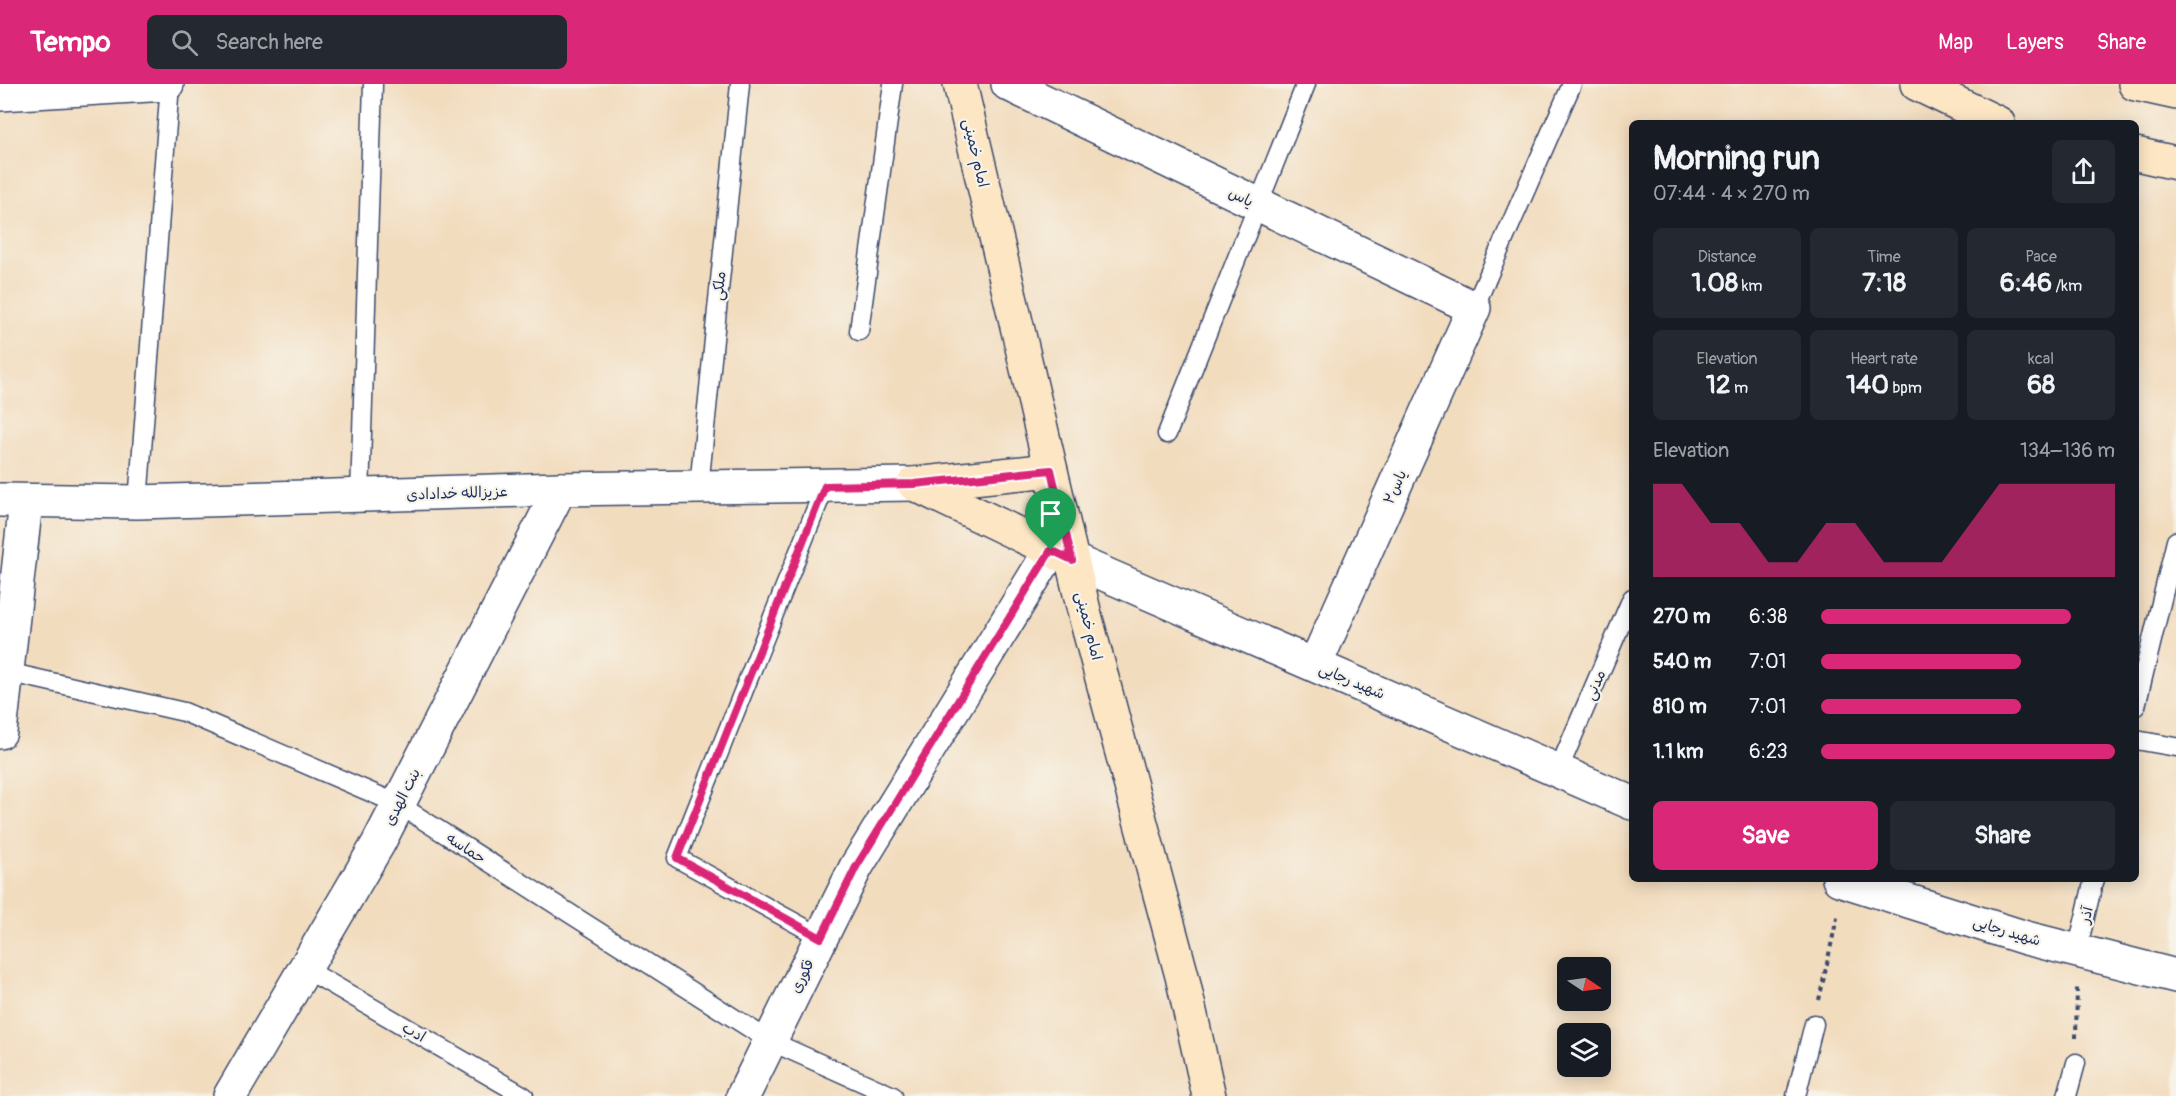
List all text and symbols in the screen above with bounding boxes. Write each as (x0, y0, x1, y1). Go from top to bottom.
search box (147, 15, 567, 69)
text: Tempo (30, 25, 111, 60)
icon: search (168, 26, 201, 59)
text: Search here (216, 28, 323, 56)
text: Map (1938, 29, 1973, 56)
text: Layers (2006, 29, 2064, 56)
text: Share (2097, 29, 2146, 56)
street label: امام خمینی (957, 117, 993, 190)
text: Morning run (1653, 138, 1820, 179)
button: share (2052, 140, 2115, 203)
text: 07:44 · 4 × 270 m (1653, 181, 1810, 206)
street label: یاس (1225, 183, 1256, 212)
text: Distance (1698, 247, 1756, 267)
text: Time (1867, 247, 1901, 267)
text: Pace (2025, 247, 2057, 267)
text: 1.08 (1691, 267, 1738, 299)
text: 7:18 (1862, 267, 1906, 299)
text: 6:46 (2000, 267, 2052, 299)
street label: ملکی (709, 270, 730, 302)
text: km (1738, 276, 1763, 296)
text: /km (2052, 276, 2082, 296)
text: Elevation (1697, 349, 1757, 369)
text: Heart rate (1850, 349, 1918, 369)
text: kcal (2028, 349, 2054, 369)
text: 12 (1706, 369, 1731, 401)
text: 140 (1846, 369, 1889, 401)
text: 68 (2027, 369, 2055, 401)
text: m (1731, 378, 1748, 398)
text: bpm (1889, 378, 1922, 398)
text: Elevation (1653, 438, 1729, 463)
text: 134–136 m (2020, 438, 2115, 463)
street label: یاس۲ (1380, 467, 1411, 507)
street label: عزیزالله خدادادی (406, 482, 508, 505)
pin (1025, 488, 1076, 550)
icon: arrive (1034, 497, 1067, 530)
street label: امام خمینی (1070, 590, 1106, 663)
text: 270 m (1653, 604, 1711, 629)
text: 6:38 (1749, 604, 1787, 629)
text: 540 m (1653, 649, 1711, 674)
text: 7:01 (1749, 649, 1786, 674)
street label: شهید رجایی (1316, 659, 1388, 704)
street label: مدنی (1581, 667, 1610, 703)
text: 810 m (1653, 694, 1707, 719)
text: 7:01 (1749, 694, 1786, 719)
text: 1.1 km (1653, 739, 1703, 764)
text: 6:23 (1749, 739, 1788, 764)
street label: بنت الهدی (380, 765, 425, 829)
button: Save (1653, 801, 1878, 870)
button: Share (1890, 801, 2115, 870)
street label: حماسه (443, 829, 489, 868)
street label: آذر (2075, 903, 2098, 926)
street label: شهید رجایی (1971, 912, 2043, 951)
street label: فکوری (786, 956, 819, 996)
north arrow (1557, 957, 1611, 1011)
map controls (1557, 957, 1611, 1077)
street label: ادب (399, 1018, 429, 1047)
button: layers (1557, 1023, 1611, 1077)

